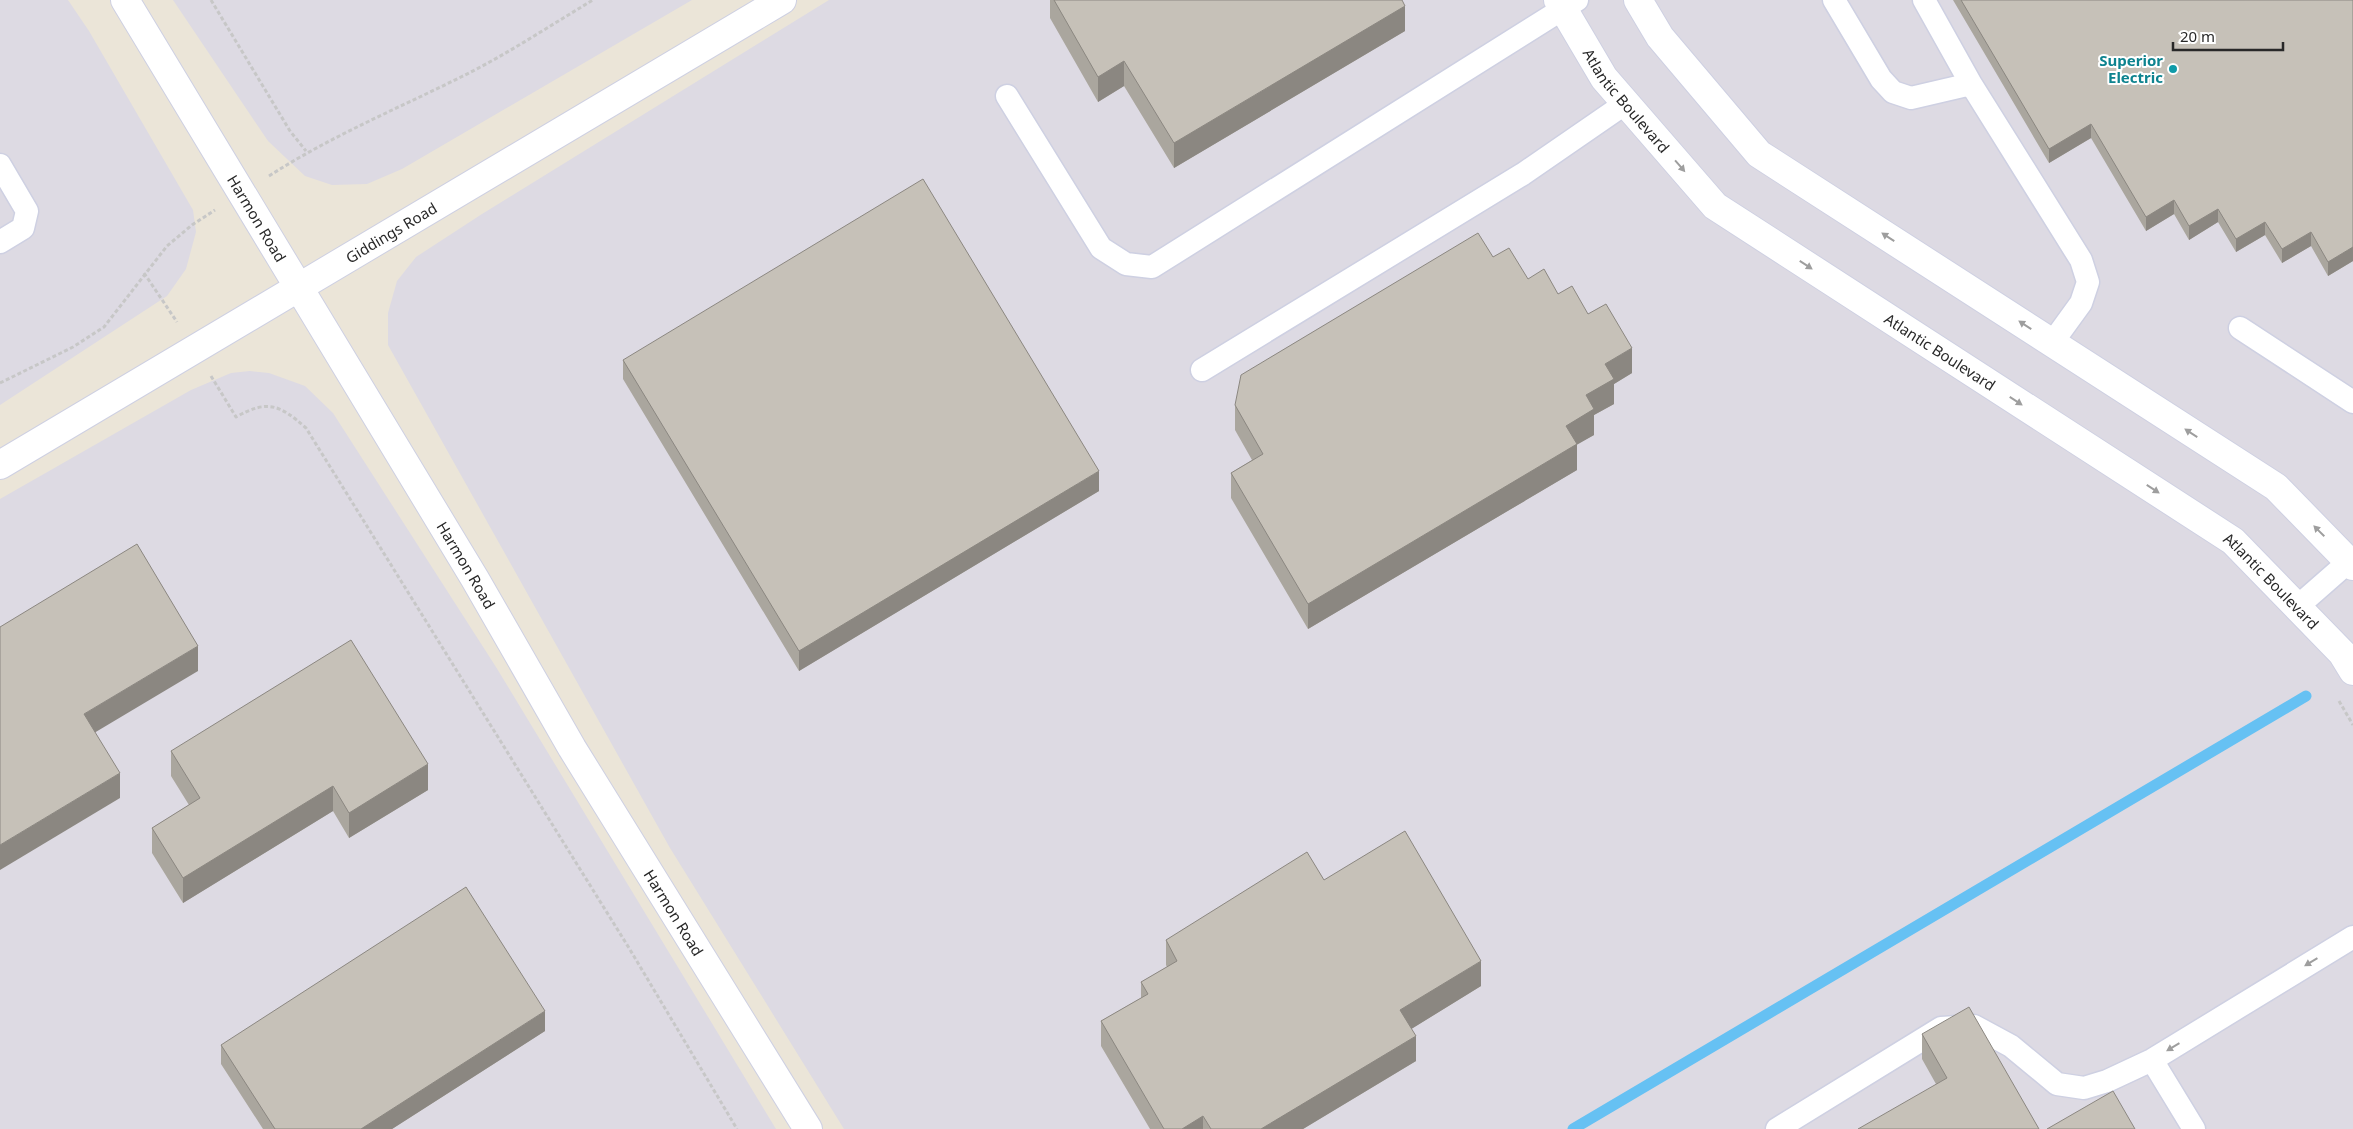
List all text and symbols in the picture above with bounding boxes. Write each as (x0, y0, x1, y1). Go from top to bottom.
scale bar (2173, 20, 2283, 52)
text: 20 m (2180, 26, 2215, 46)
street label: Atlantic Boulevard (1579, 45, 1674, 157)
place label: Superior Electric (2099, 50, 2163, 87)
marker: Superior Electric (2167, 63, 2179, 75)
one-way arrow (1674, 159, 1685, 172)
street label: Harmon Road (223, 171, 291, 265)
street label: Giddings Road (342, 198, 440, 267)
one-way arrow (1882, 232, 1895, 242)
one-way arrow (1799, 261, 1813, 270)
street label: Atlantic Boulevard (1881, 308, 1999, 395)
one-way arrow (2018, 320, 2032, 330)
one-way arrow (2009, 396, 2023, 406)
one-way arrow (2184, 428, 2197, 437)
one-way arrow (2146, 484, 2159, 494)
street label: Harmon Road (432, 518, 500, 612)
one-way arrow (2313, 525, 2325, 537)
street label: Atlantic Boulevard (2220, 528, 2323, 633)
street label: Harmon Road (640, 866, 708, 960)
one-way arrow (2305, 958, 2318, 967)
one-way arrow (2166, 1043, 2179, 1052)

